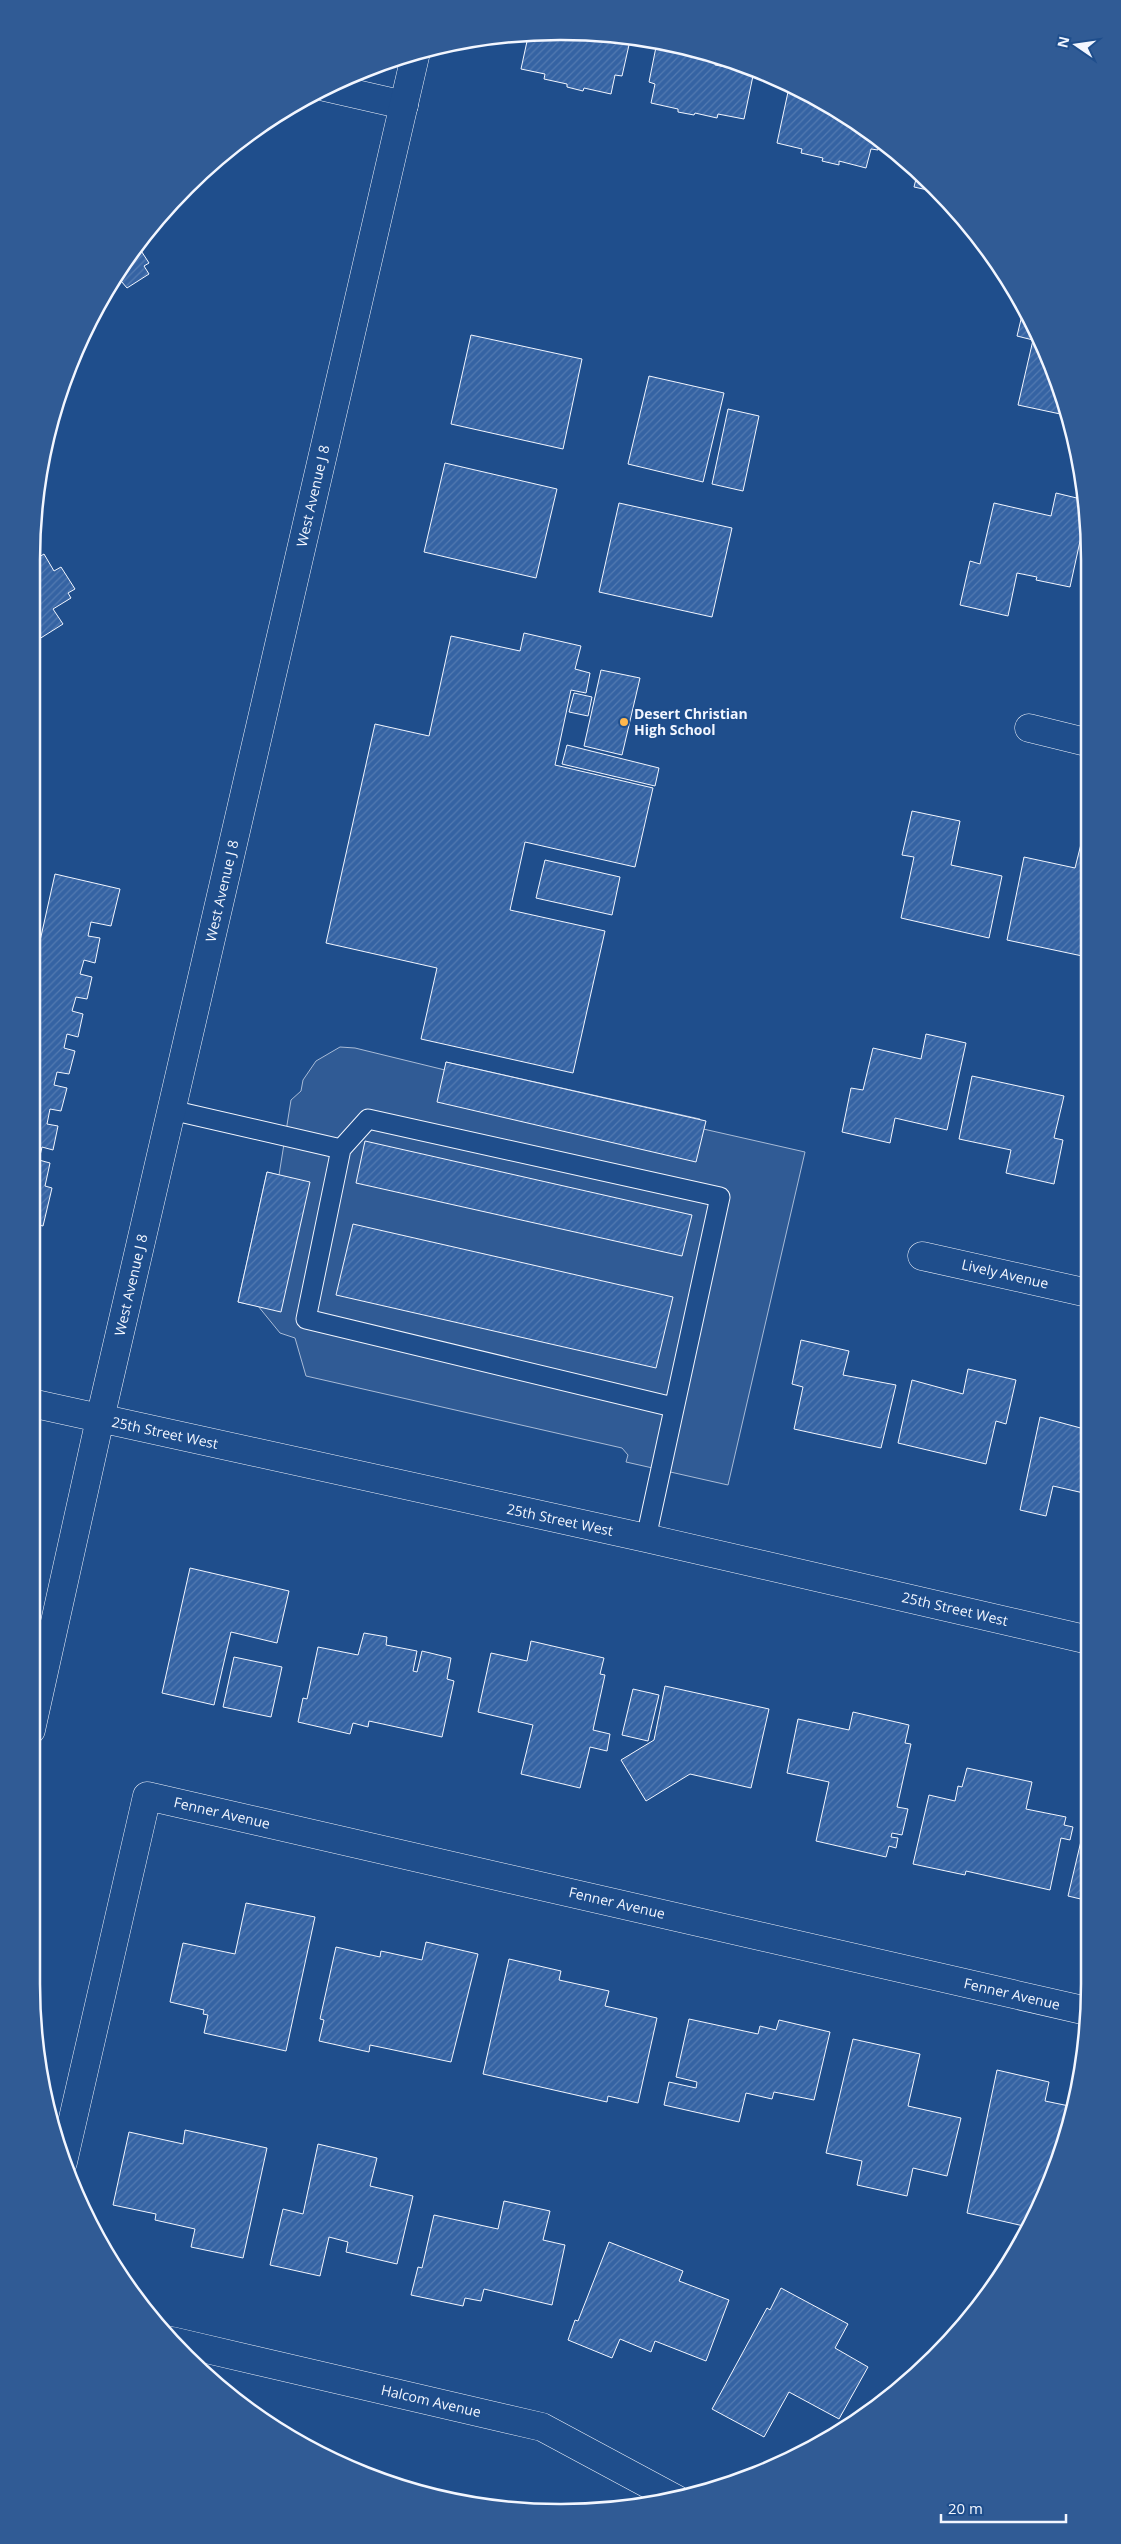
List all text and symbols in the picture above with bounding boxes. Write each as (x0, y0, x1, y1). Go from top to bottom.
north arrow (1051, 20, 1101, 70)
text: N (1052, 34, 1073, 50)
street label: West Avenue J 8 (292, 443, 333, 549)
place label: Desert Christian High School (634, 704, 748, 739)
marker: Desert Christian High School (618, 716, 630, 728)
street label: West Avenue J 8 (201, 838, 242, 944)
street label: West Avenue J 8 (110, 1232, 151, 1338)
street label: Lively Avenue (960, 1254, 1051, 1293)
street label: 25th Street West (110, 1412, 220, 1453)
street label: 25th Street West (505, 1499, 615, 1540)
street label: 25th Street West (900, 1587, 1010, 1630)
street label: Fenner Avenue (172, 1792, 272, 1833)
street label: Fenner Avenue (567, 1882, 667, 1923)
street label: Fenner Avenue (962, 1973, 1062, 2014)
street label: Halcom Avenue (379, 2380, 483, 2421)
scale bar (941, 2492, 1066, 2524)
text: 20 m (948, 2498, 983, 2518)

